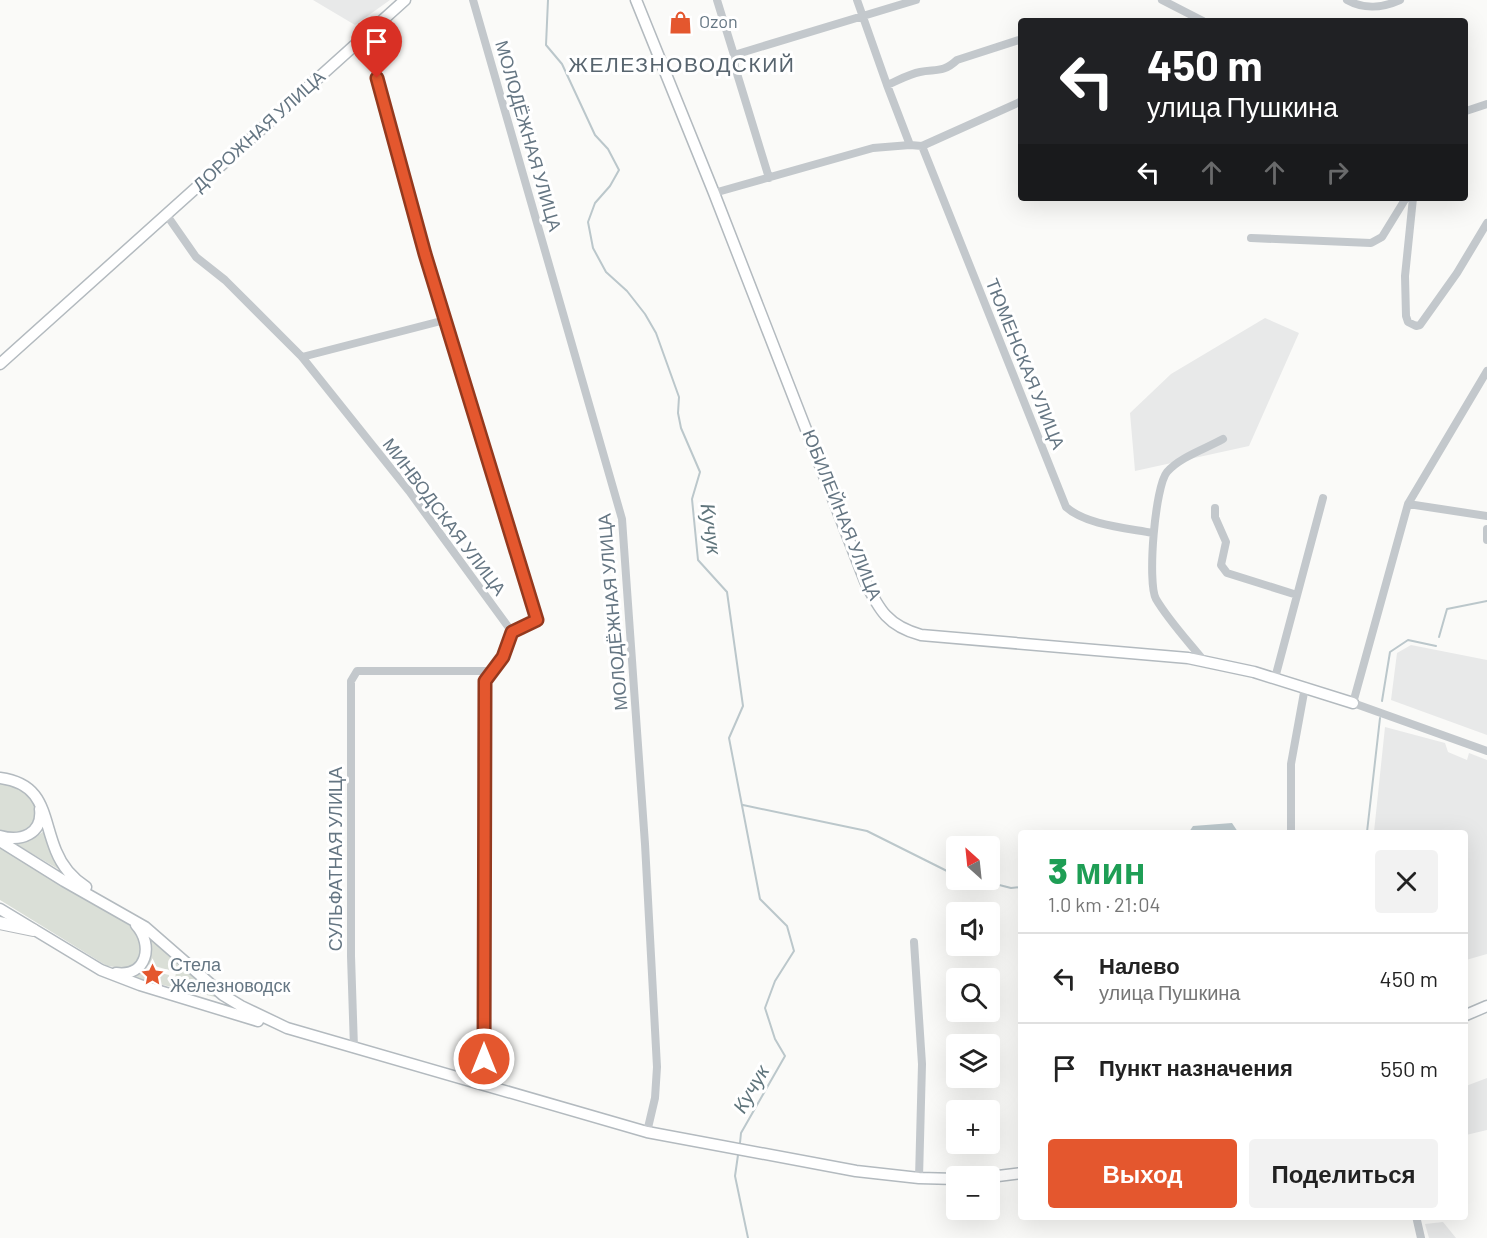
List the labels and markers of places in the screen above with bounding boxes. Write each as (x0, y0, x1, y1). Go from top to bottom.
shop icon: Ozon (668, 9, 694, 35)
place label: Ozon (699, 10, 738, 32)
pin (351, 16, 402, 78)
place label: Стела Железноводск (170, 953, 291, 996)
place icon: Стела Железноводск (139, 962, 165, 988)

